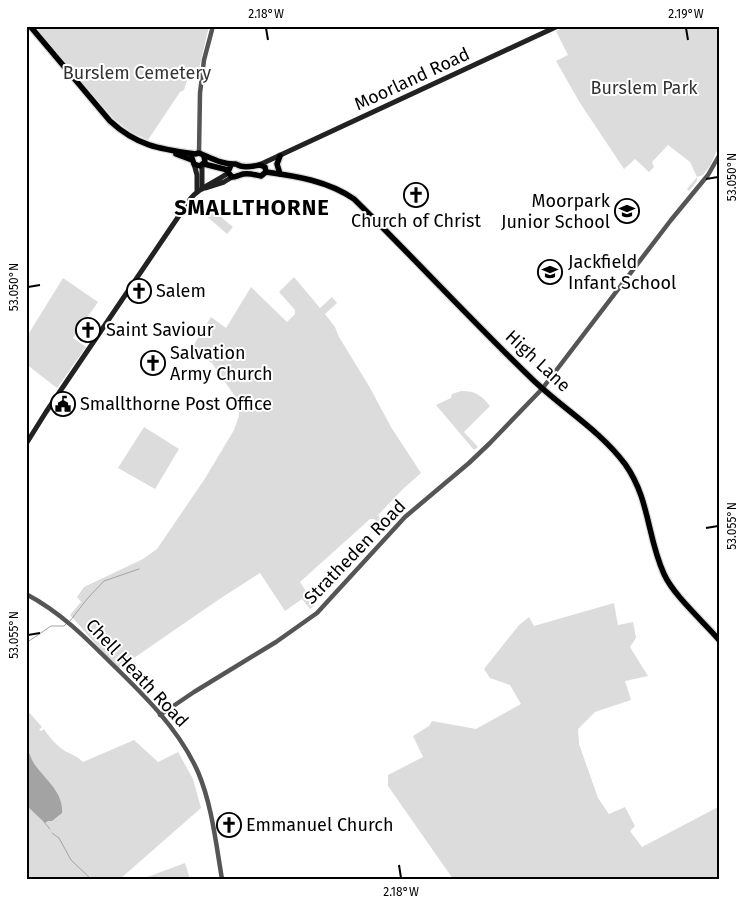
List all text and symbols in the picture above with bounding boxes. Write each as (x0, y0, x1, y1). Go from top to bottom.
text: 2.18°W (248, 7, 284, 21)
text: 2.19°W (668, 7, 704, 21)
street label: Moorland Road (351, 43, 473, 115)
park label: Burslem Cemetery (63, 62, 211, 84)
park label: Burslem Park (590, 77, 698, 99)
text: 53.050°N (725, 153, 739, 201)
church icon: Church of Christ (403, 182, 429, 208)
place label: Moorpark Junior School (501, 190, 611, 233)
district label: SMALLTHORNE (174, 194, 330, 221)
school or university icon: Moorpark Junior School (614, 198, 640, 224)
place label: Church of Christ (351, 210, 481, 232)
place label: Jackfield Infant School (568, 251, 676, 294)
school or university icon: Jackfield Infant School (537, 259, 563, 285)
text: 53.050°N (7, 263, 21, 311)
church icon: Salem (126, 278, 152, 304)
place label: Salem (156, 280, 206, 302)
church icon: Saint Saviour (75, 317, 101, 343)
place label: Saint Saviour (106, 319, 214, 341)
street label: High Lane (501, 325, 575, 397)
place label: Salvation Army Church (170, 342, 273, 385)
church icon: Salvation Army Church (140, 350, 166, 376)
public building icon: Smallthorne Post Office (50, 391, 76, 417)
place label: Smallthorne Post Office (80, 393, 272, 415)
street label: Stratheden Road (300, 495, 410, 609)
text: 53.055°N (725, 502, 739, 550)
text: 53.055°N (7, 611, 21, 659)
street label: Chell Heath Road (81, 614, 193, 732)
church icon: Emmanuel Church (216, 812, 242, 838)
place label: Emmanuel Church (246, 814, 393, 836)
text: 2.18°W (383, 885, 419, 899)

